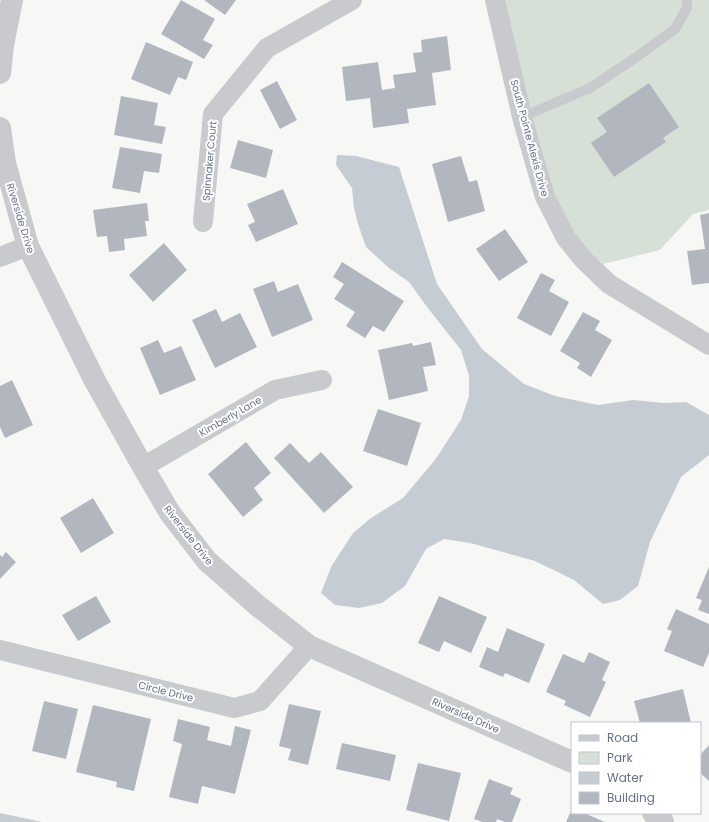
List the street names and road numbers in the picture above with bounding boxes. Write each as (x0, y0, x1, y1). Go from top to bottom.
street label: South Pointe Alexis Drive (507, 78, 552, 198)
street label: Spinnaker Court (199, 120, 220, 202)
street label: Riverside Drive (3, 181, 38, 255)
street label: Kimberly Lane (196, 392, 264, 440)
street label: Riverside Drive (160, 502, 217, 568)
street label: Circle Drive (137, 677, 195, 706)
street label: Riverside Drive (430, 694, 502, 737)

